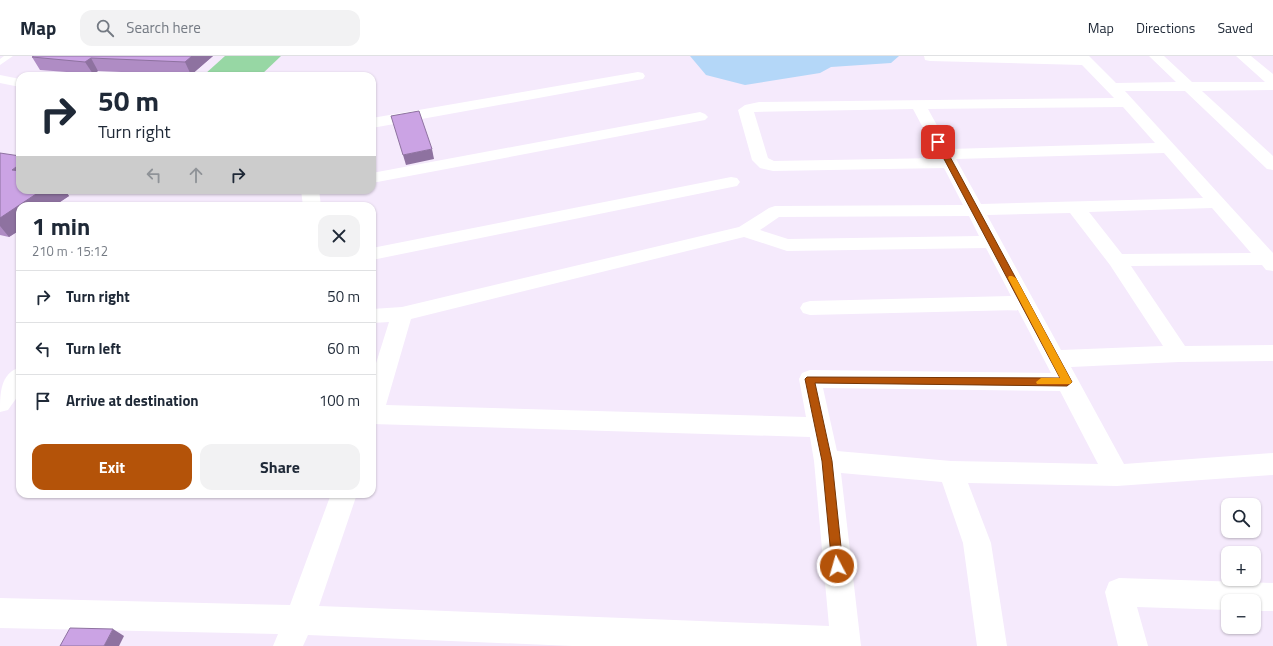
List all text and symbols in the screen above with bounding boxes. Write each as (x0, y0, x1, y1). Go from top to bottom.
search box (80, 10, 360, 46)
text: Map (20, 13, 56, 42)
text: Search here (126, 16, 201, 39)
icon: search (94, 17, 116, 39)
text: Map (1088, 17, 1114, 38)
text: Directions (1136, 17, 1195, 38)
text: Saved (1217, 17, 1253, 38)
text: 50 m (98, 79, 159, 122)
icon: right (32, 88, 84, 140)
text: Turn right (98, 118, 171, 145)
pin (921, 125, 955, 159)
icon: arrive (927, 131, 949, 153)
icon: left (143, 164, 165, 186)
icon: ahead (185, 164, 207, 186)
icon: right (227, 164, 249, 186)
text: 1 min (32, 208, 90, 244)
button: close (318, 215, 360, 257)
text: 210 m · 15:12 (32, 241, 108, 261)
text: Turn right (66, 285, 130, 308)
text: 50 m (327, 285, 360, 308)
icon: right (32, 286, 54, 308)
text: Turn left (66, 337, 121, 360)
text: 60 m (327, 337, 360, 360)
icon: left (32, 338, 54, 360)
text: Arrive at destination (66, 389, 199, 412)
text: 100 m (319, 389, 360, 412)
icon: arrive (32, 390, 54, 412)
button: Exit (32, 444, 192, 490)
button: Share (200, 444, 360, 490)
map controls (1221, 498, 1261, 634)
button: search (1221, 498, 1261, 538)
position arrow (816, 545, 858, 587)
button: + (1221, 546, 1261, 586)
button: − (1221, 594, 1261, 634)

